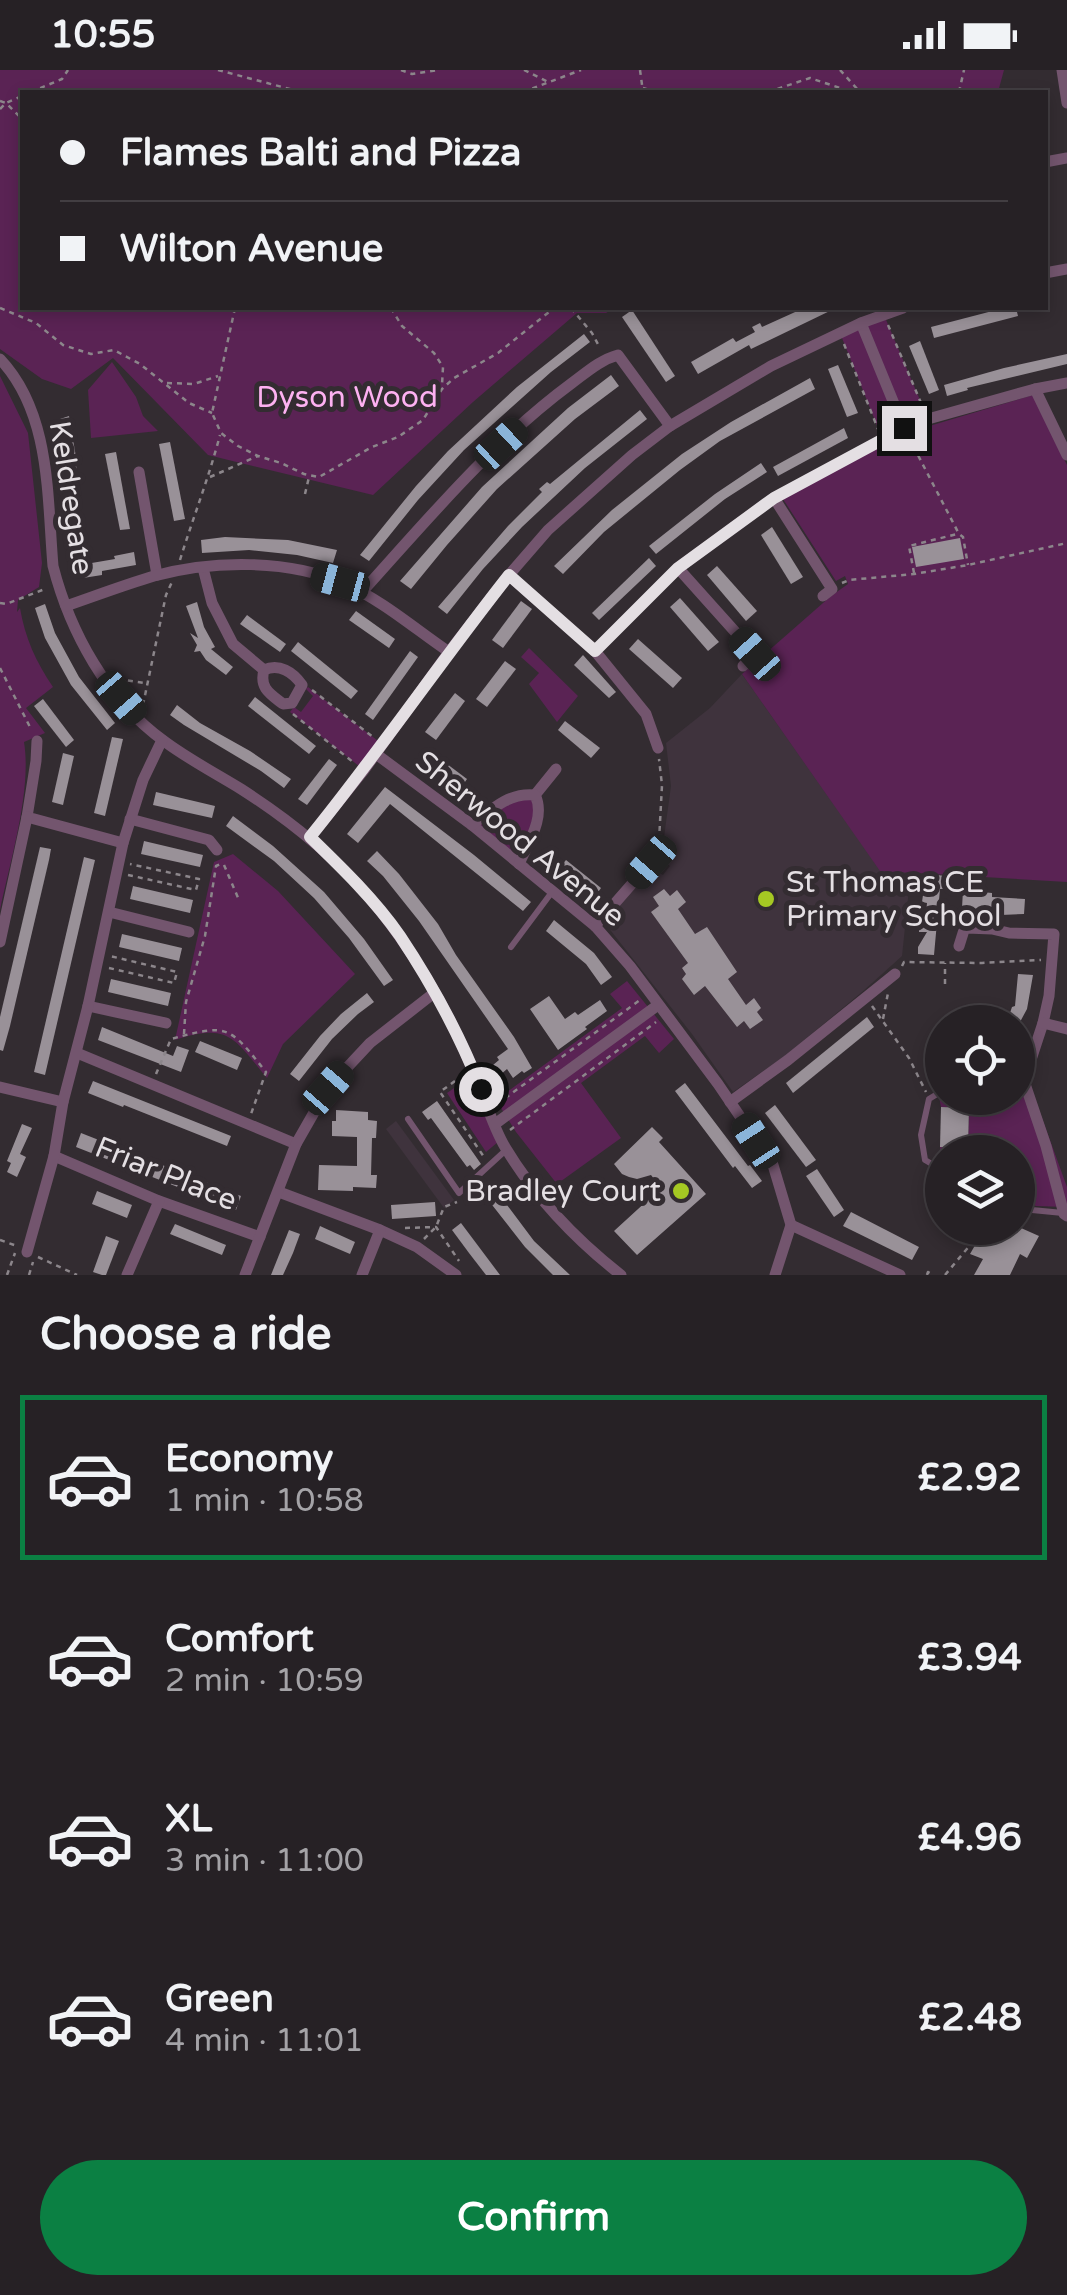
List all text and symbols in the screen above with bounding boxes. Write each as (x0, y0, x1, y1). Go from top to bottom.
text: 10:55 (50, 12, 155, 58)
text: Flames Balti and Pizza (120, 130, 521, 176)
text: Wilton Avenue (120, 226, 383, 272)
park label: Dyson Wood (256, 379, 438, 416)
route end (882, 406, 927, 451)
car (469, 413, 533, 475)
street label: Keldregate (41, 418, 101, 578)
car (307, 560, 373, 604)
car (724, 622, 786, 686)
car (90, 666, 152, 730)
street label: Sherwood Avenue (408, 743, 632, 935)
car (620, 830, 682, 894)
place label: St Thomas CE Primary School (786, 864, 1001, 935)
marker: St Thomas CE Primary School (755, 888, 777, 910)
map controls (925, 1005, 1035, 1245)
button: locate (925, 1005, 1035, 1115)
car (297, 1056, 359, 1120)
route start (459, 1067, 504, 1112)
car (727, 1108, 785, 1174)
street label: Friar Place (90, 1129, 242, 1219)
button: layers (925, 1135, 1035, 1245)
place label: Bradley Court (465, 1173, 661, 1210)
marker: Bradley Court (670, 1180, 692, 1202)
text: Choose a ride (40, 1308, 331, 1362)
icon: car (45, 1433, 135, 1523)
text: Economy (165, 1436, 333, 1482)
text: £2.92 (918, 1455, 1022, 1501)
text: 1 min · 10:58 (165, 1482, 364, 1520)
icon: car (45, 1613, 135, 1703)
text: Comfort (165, 1616, 314, 1662)
text: £3.94 (918, 1635, 1022, 1681)
text: 2 min · 10:59 (165, 1662, 364, 1700)
icon: car (45, 1793, 135, 1883)
text: XL (165, 1796, 212, 1842)
text: £4.96 (918, 1815, 1022, 1861)
text: 3 min · 11:00 (165, 1842, 364, 1880)
icon: car (45, 1973, 135, 2063)
text: Green (165, 1976, 274, 2022)
text: £2.48 (918, 1995, 1022, 2041)
text: 4 min · 11:01 (165, 2022, 364, 2060)
button: Confirm (40, 2160, 1027, 2275)

